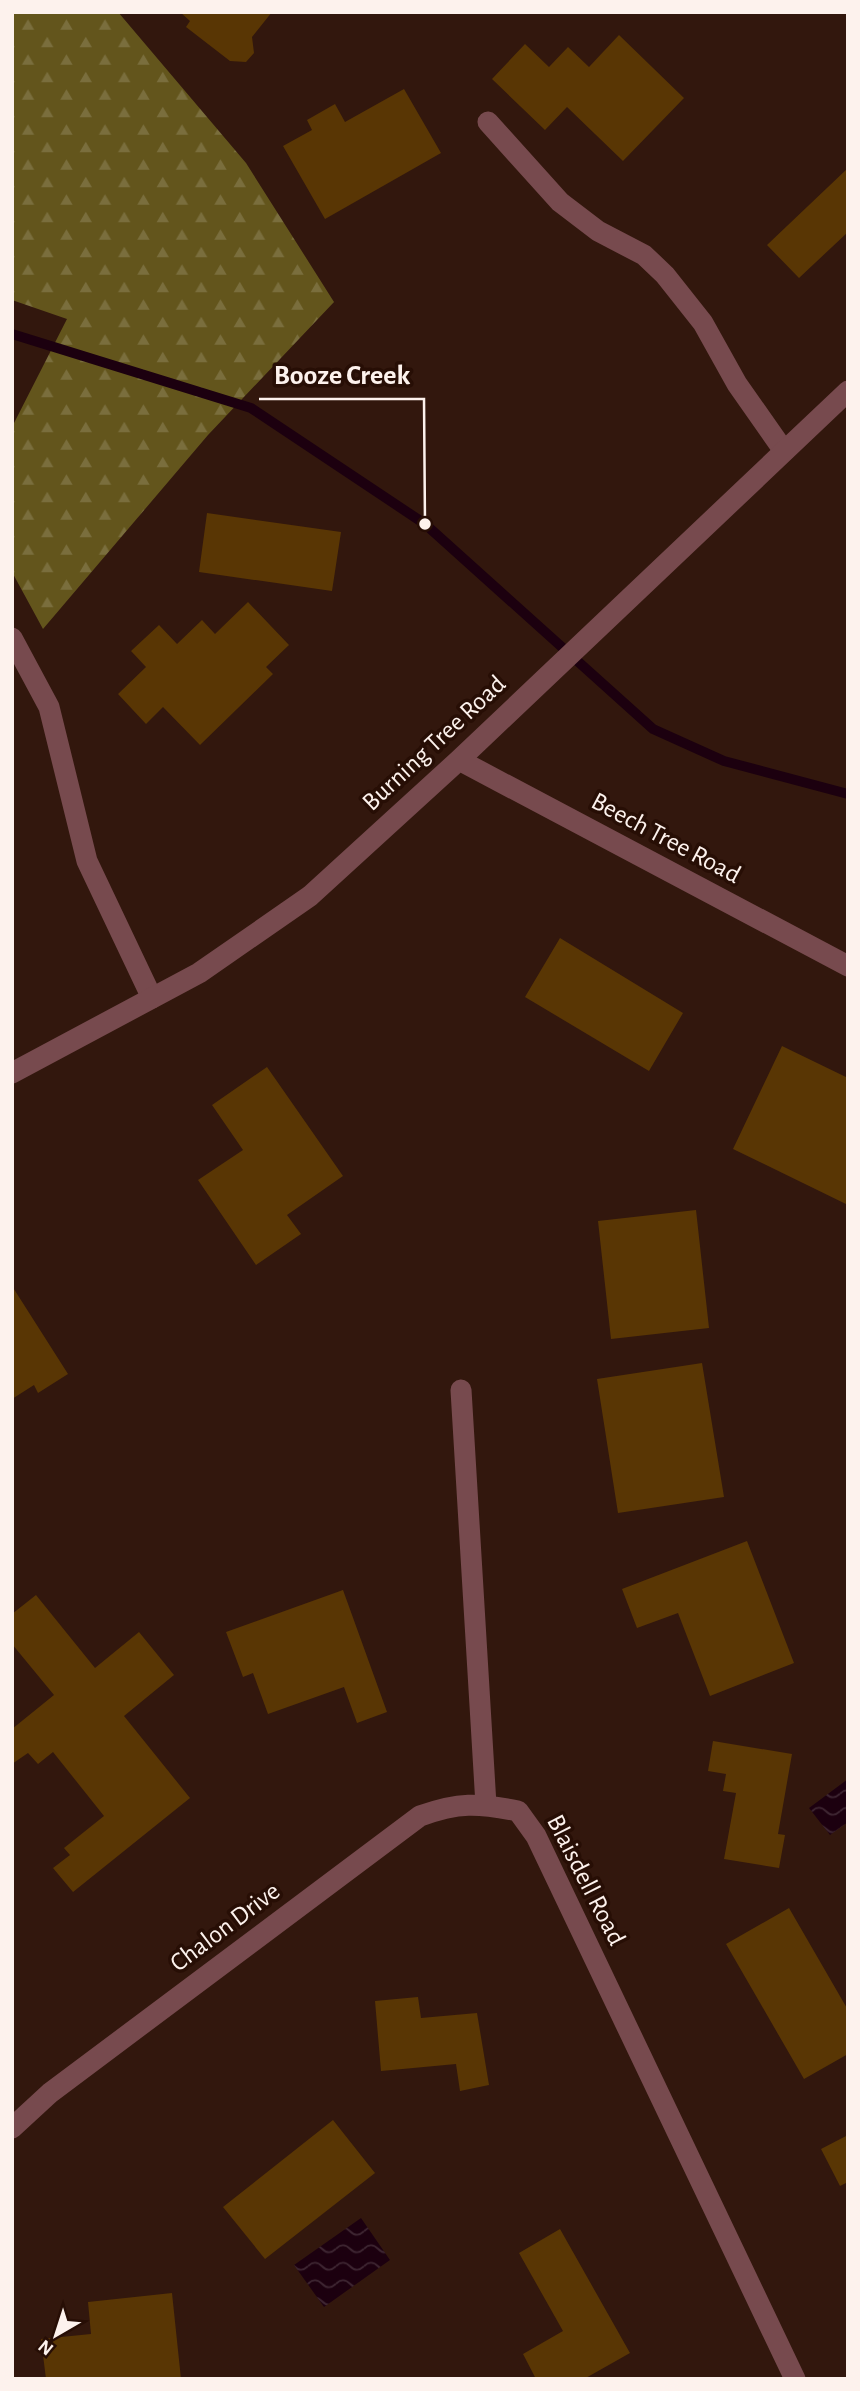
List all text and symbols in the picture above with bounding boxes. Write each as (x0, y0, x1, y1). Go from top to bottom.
callout: Booze Creek (259, 350, 424, 399)
text: Booze Creek (274, 362, 410, 390)
street label: Burning Tree Road (358, 670, 510, 816)
street label: Beech Tree Road (587, 788, 745, 888)
street label: Blaisdell Road (542, 1811, 630, 1949)
street label: Chalon Drive (165, 1878, 285, 1976)
north arrow (21, 2300, 91, 2370)
text: N (35, 2336, 57, 2359)

